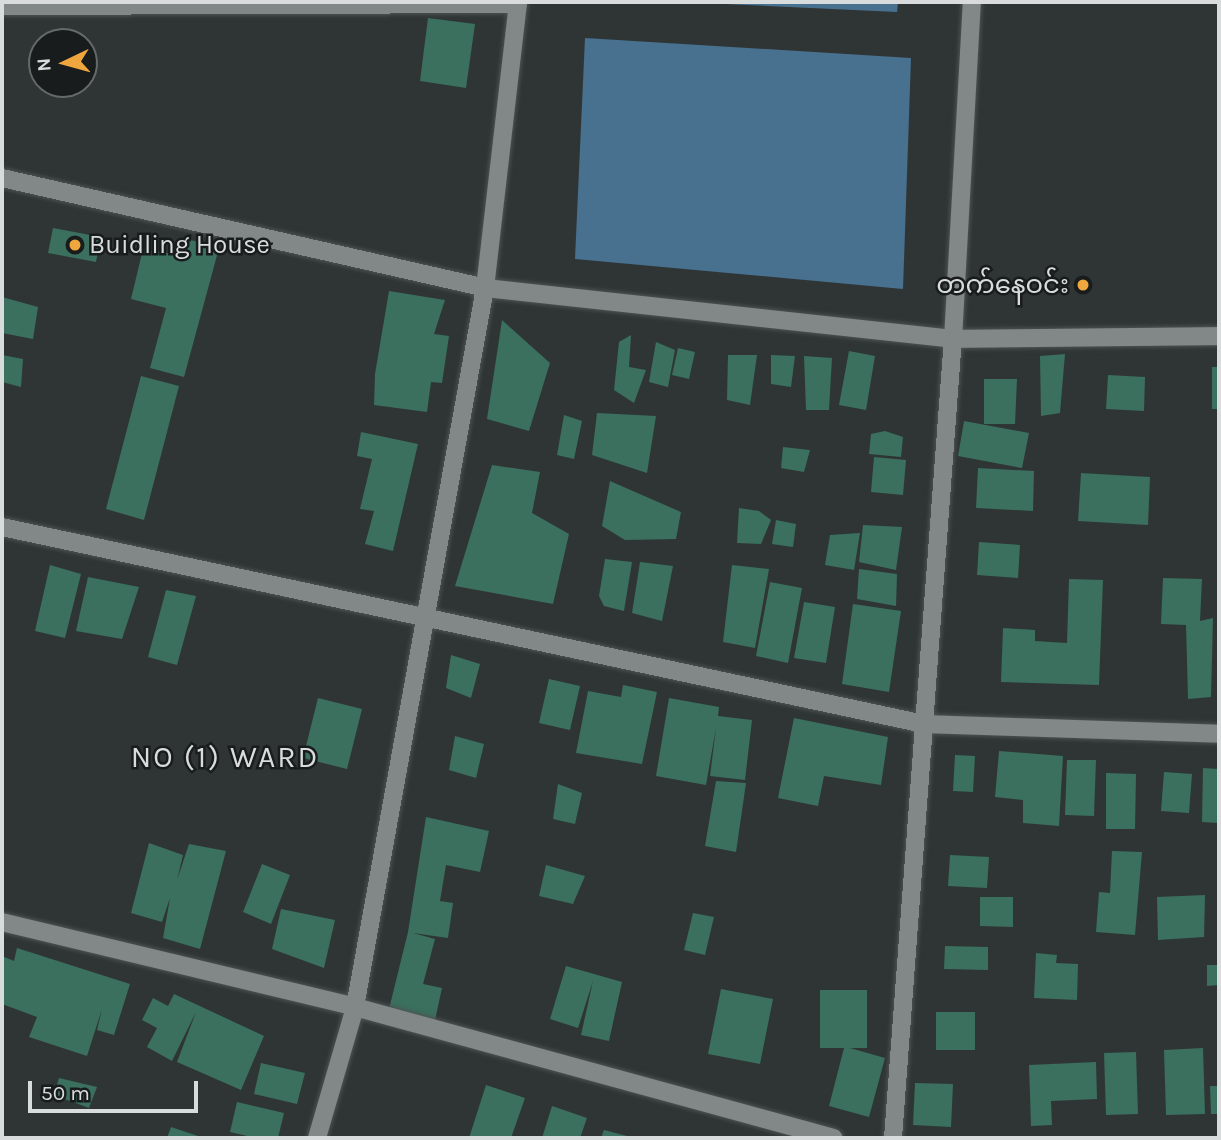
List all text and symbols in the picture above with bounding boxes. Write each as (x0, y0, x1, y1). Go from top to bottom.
north arrow (28, 28, 98, 98)
text: N (33, 57, 56, 72)
place label: Buidling House (89, 229, 270, 261)
marker: Buidling House (67, 237, 83, 253)
place label: တက်နေဝင်း (936, 269, 1069, 301)
marker: တက်နေဝင်း (1075, 277, 1091, 293)
district label: NO (1) WARD (132, 739, 318, 775)
scale bar (32, 1066, 201, 1110)
text: 50 m (41, 1081, 90, 1105)

